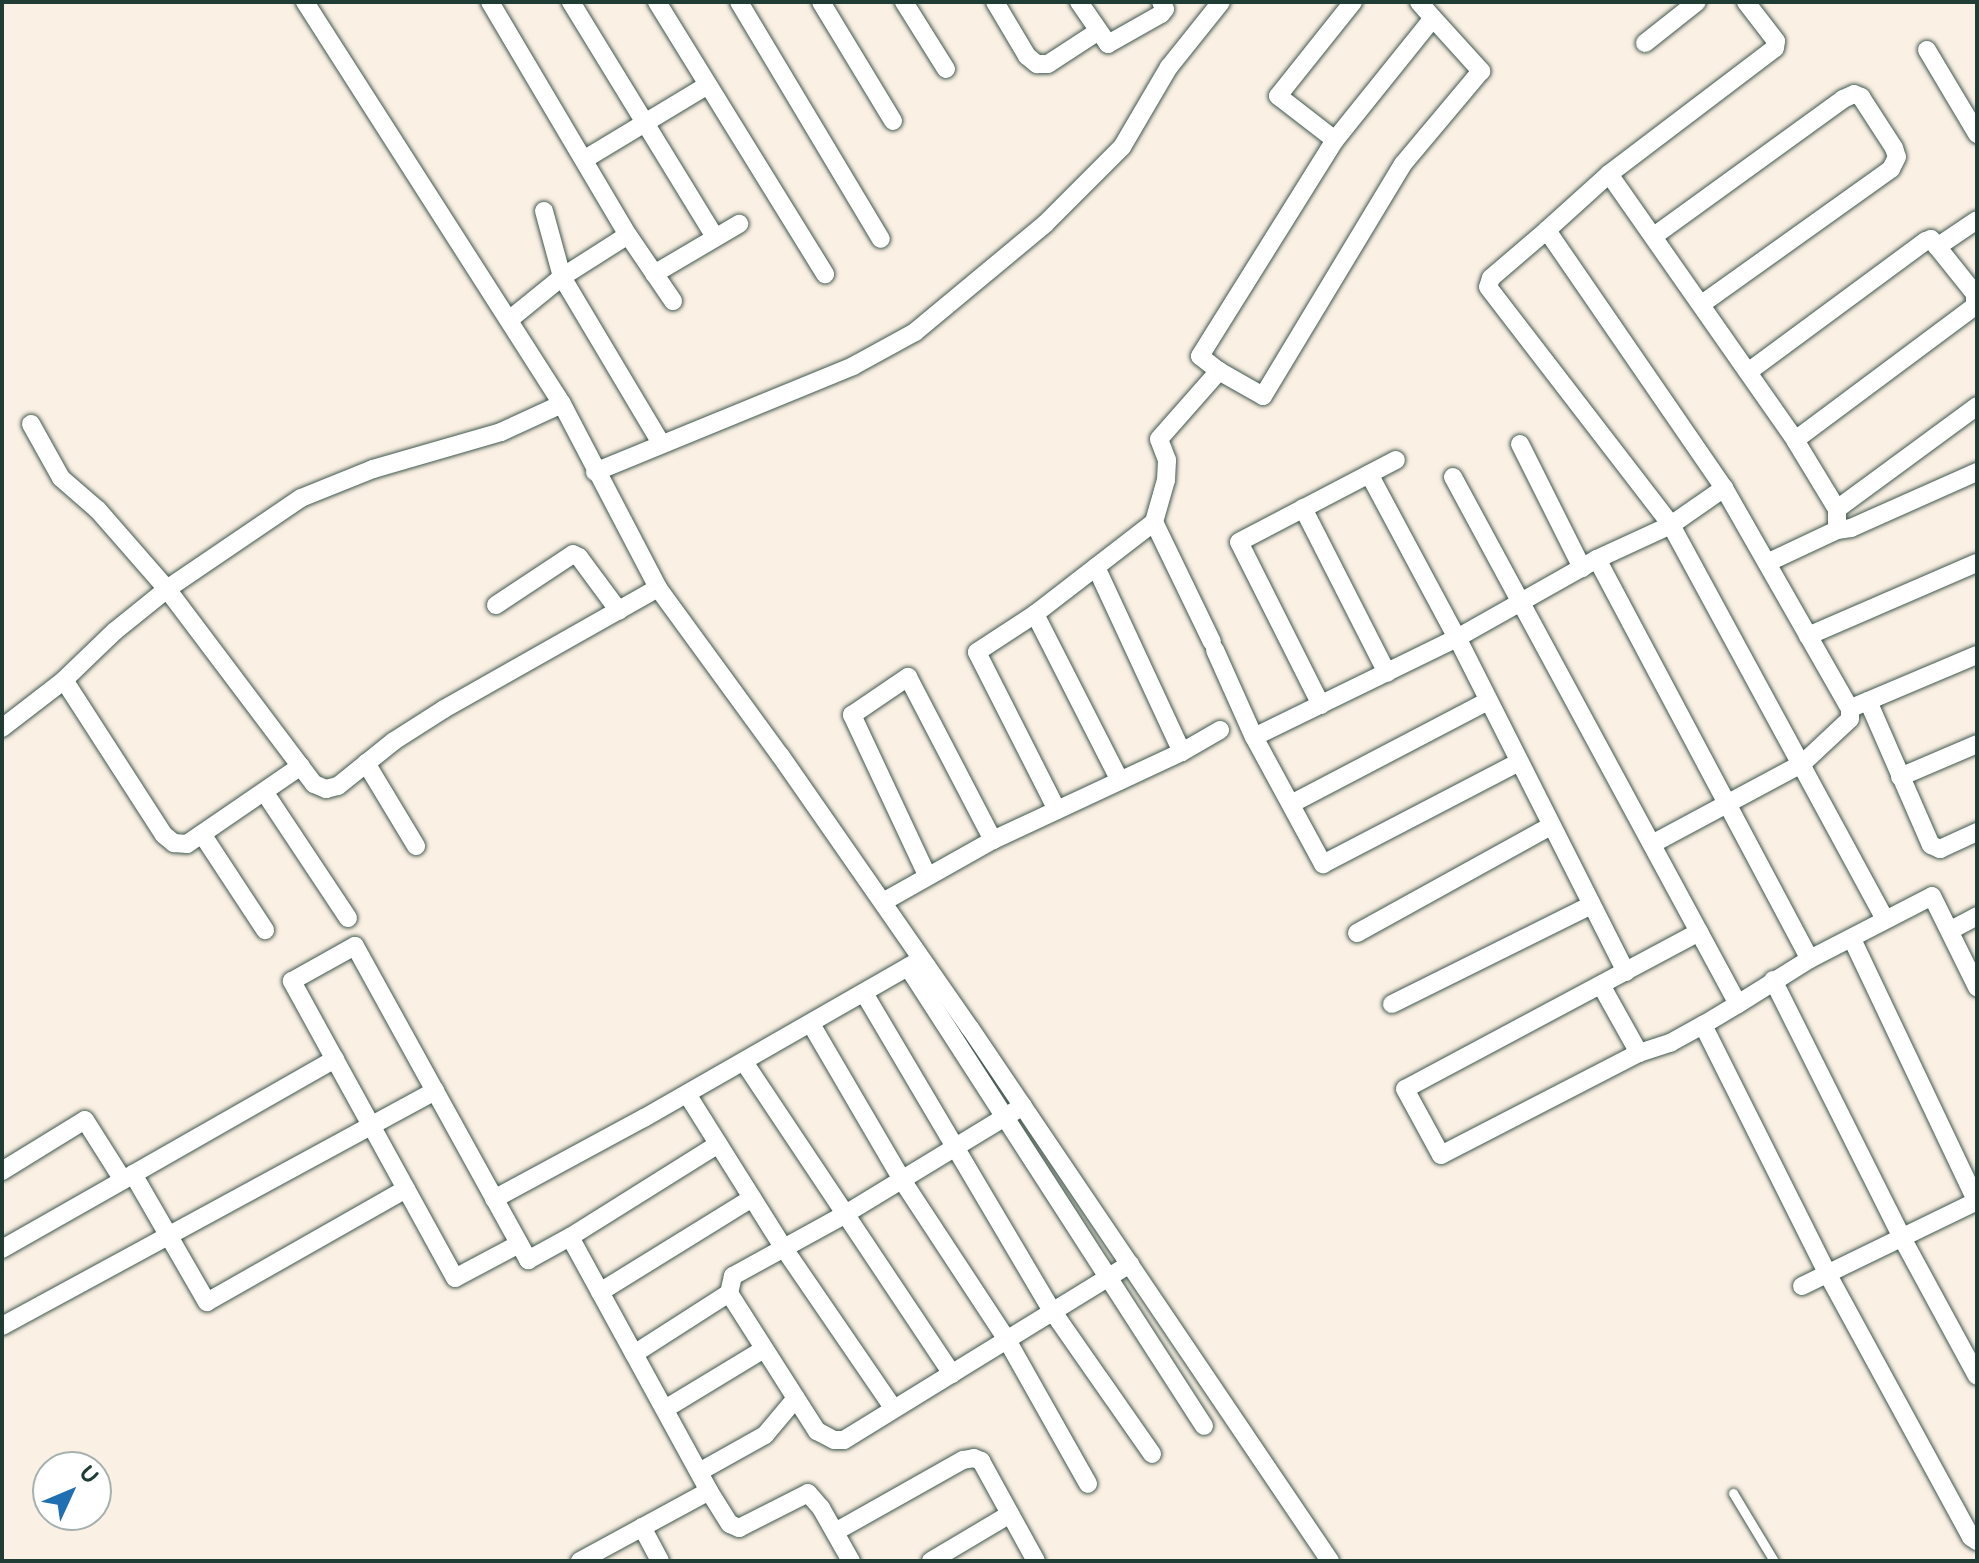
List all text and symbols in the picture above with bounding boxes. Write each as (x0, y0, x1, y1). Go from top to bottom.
north arrow (32, 1451, 112, 1531)
text: U (73, 1460, 103, 1490)

